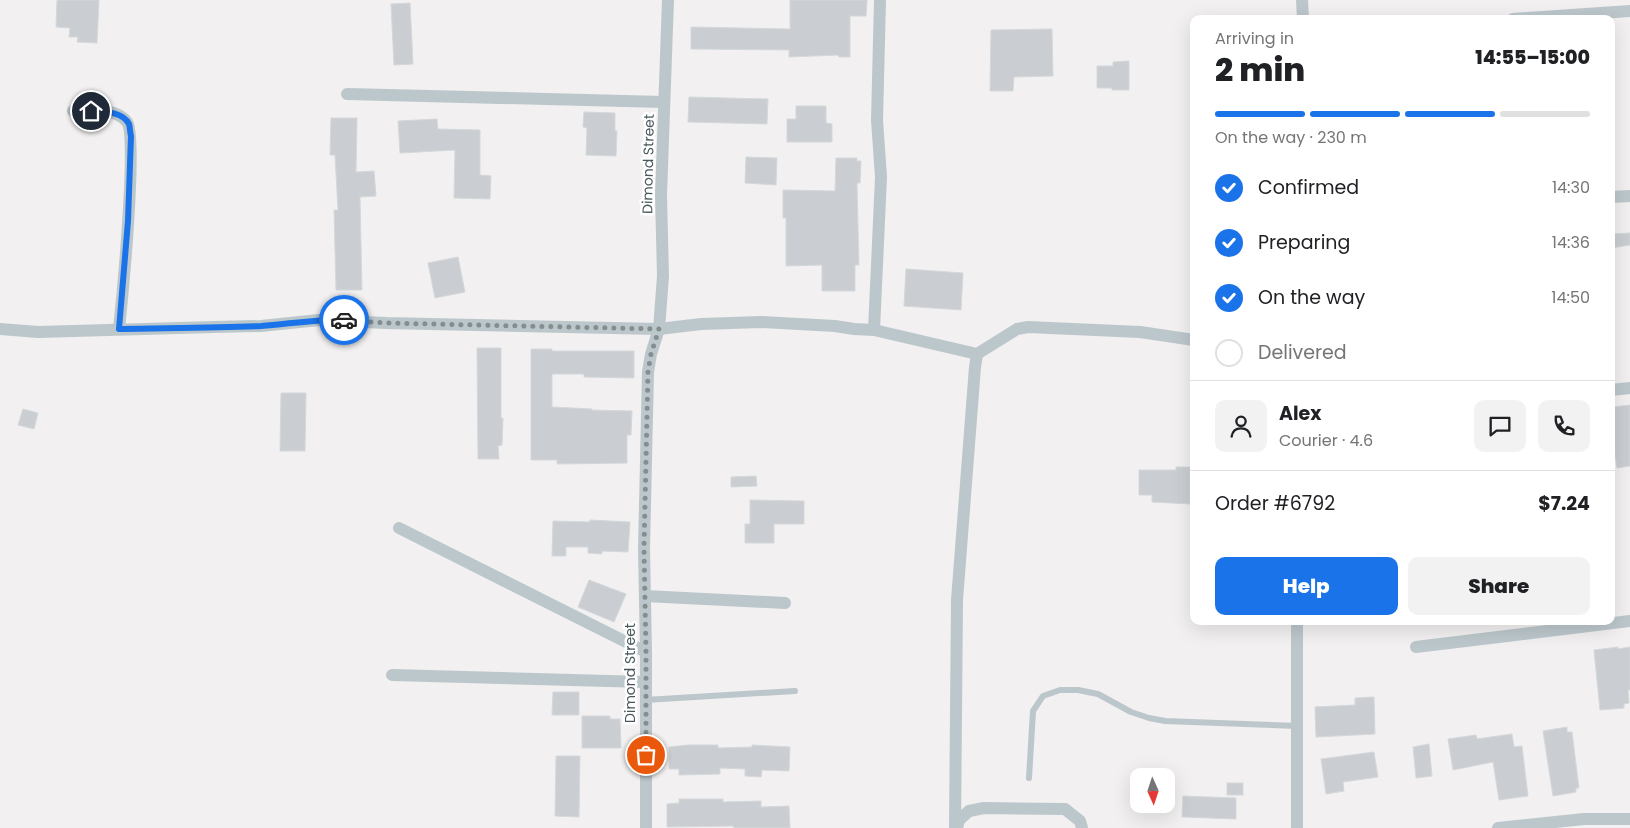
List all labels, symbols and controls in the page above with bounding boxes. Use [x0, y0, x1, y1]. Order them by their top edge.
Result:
text: Arriving in [1215, 27, 1294, 50]
text: 14:55–15:00 [1475, 44, 1590, 71]
text: 2 min [1215, 47, 1305, 92]
pin [70, 90, 112, 132]
icon: home [77, 97, 105, 125]
street label: Dimond Street [637, 114, 659, 214]
text: On the way · 230 m [1215, 126, 1367, 149]
icon: check [1215, 174, 1243, 202]
text: Confirmed [1258, 174, 1359, 201]
text: 14:30 [1552, 176, 1590, 199]
icon: check [1215, 229, 1243, 257]
text: Preparing [1258, 229, 1350, 256]
text: 14:36 [1552, 231, 1590, 254]
icon: check [1215, 284, 1243, 312]
text: On the way [1258, 284, 1365, 311]
text: 14:50 [1551, 286, 1590, 309]
courier [319, 295, 369, 345]
icon: car [330, 306, 358, 334]
text: Delivered [1258, 339, 1347, 366]
button: person [1215, 400, 1267, 452]
text: Alex [1279, 400, 1321, 427]
button: chat [1474, 400, 1526, 452]
button: phone [1538, 400, 1590, 452]
text: Courier · 4.6 [1279, 429, 1373, 452]
text: Order #6792 [1215, 490, 1335, 517]
text: $7.24 [1538, 490, 1590, 517]
button: Help [1215, 557, 1398, 615]
button: Share [1408, 557, 1590, 615]
street label: Dimond Street [620, 623, 640, 723]
pin [625, 734, 667, 776]
icon: bag [632, 741, 660, 769]
north arrow [1130, 768, 1175, 812]
map controls [1130, 768, 1175, 813]

